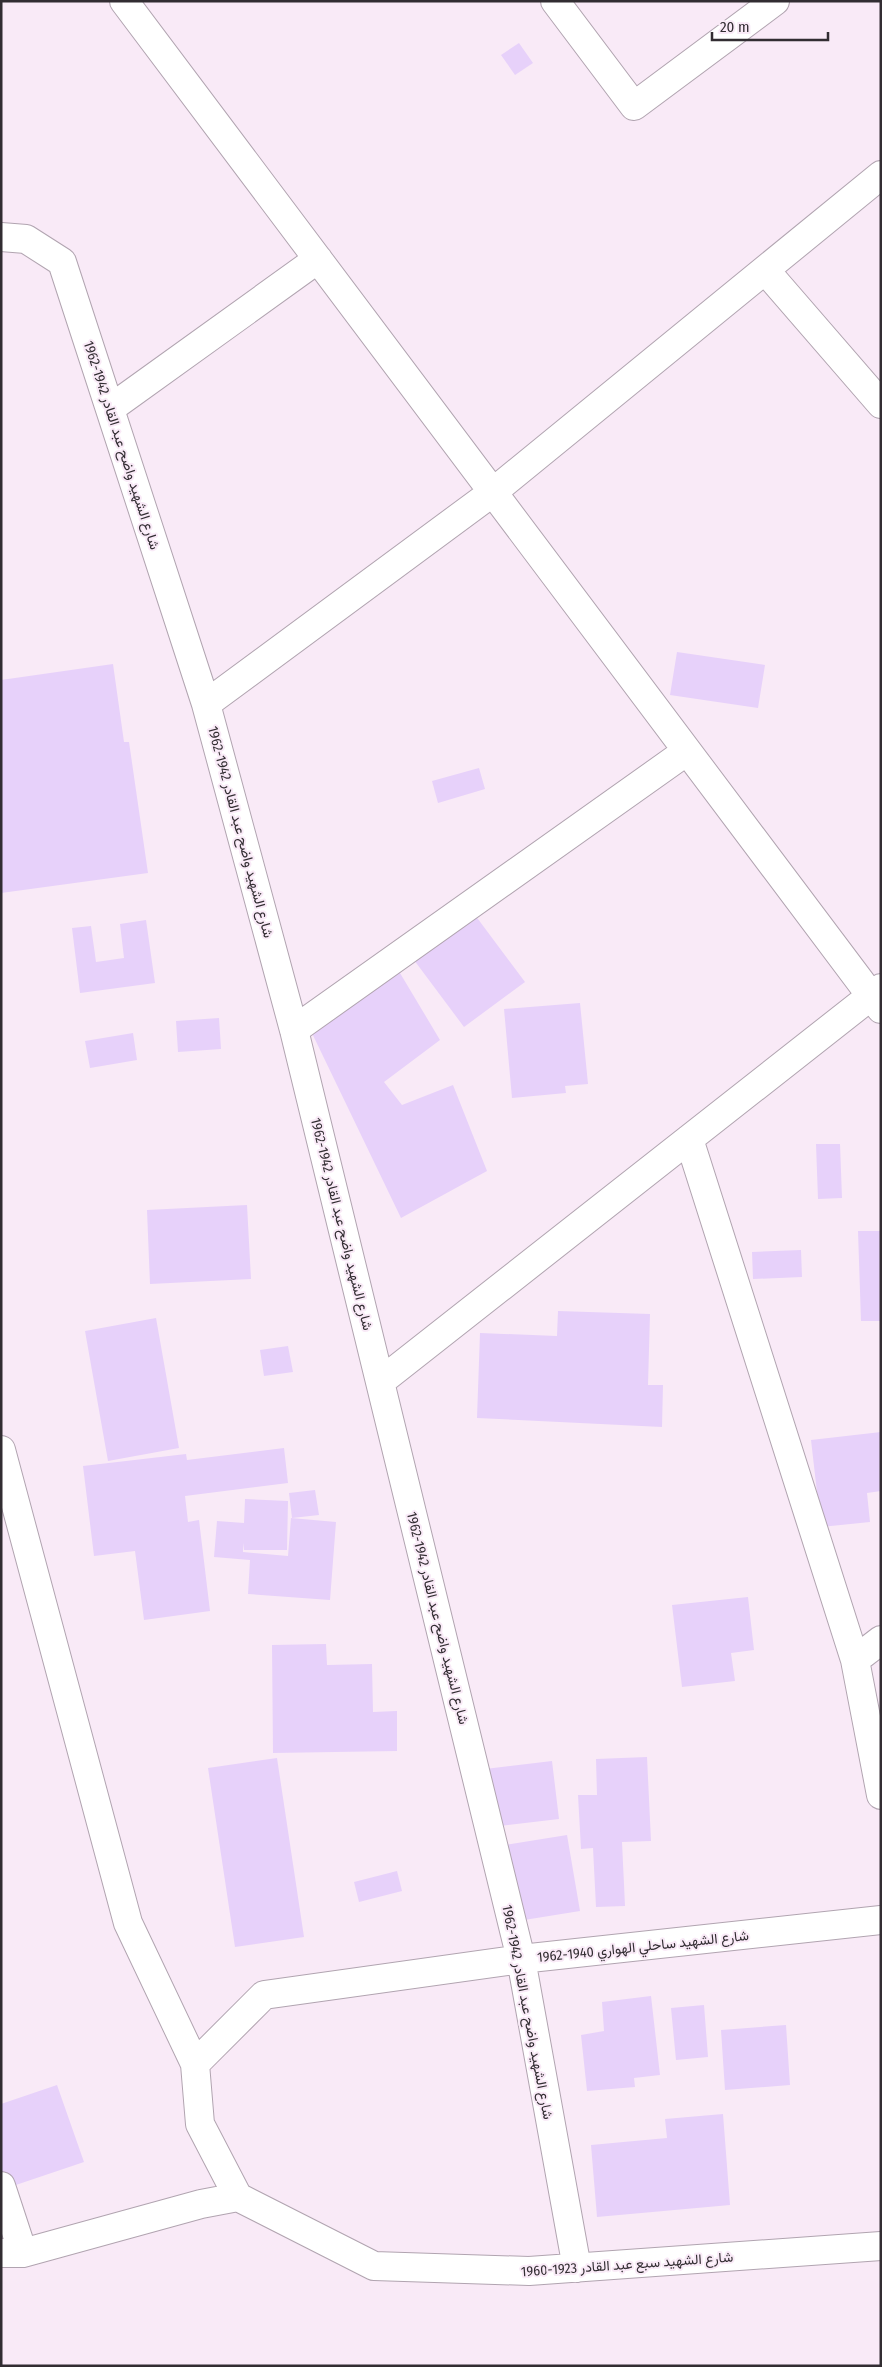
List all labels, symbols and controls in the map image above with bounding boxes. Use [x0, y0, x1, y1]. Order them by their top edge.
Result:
scale bar [712, 10, 828, 42]
text: 20 m [720, 18, 750, 36]
street label: شارع الشهيد واضح عبد القادر 1942-1962 [78, 339, 163, 552]
street label: شارع الشهيد واضح عبد القادر 1942-1962 [202, 724, 277, 940]
street label: شارع الشهيد واضح عبد القادر 1942-1962 [305, 1116, 376, 1333]
street label: شارع الشهيد واضح عبد القادر 1942-1962 [401, 1510, 472, 1727]
street label: شارع الشهيد واضح عبد القادر 1942-1962 [496, 1903, 557, 2121]
street label: شارع الشهيد ساحلي الهواري 1940-1962 [536, 1927, 750, 1969]
street label: شارع الشهيد سبع عبد القادر 1923-1960 [520, 2249, 734, 2282]

